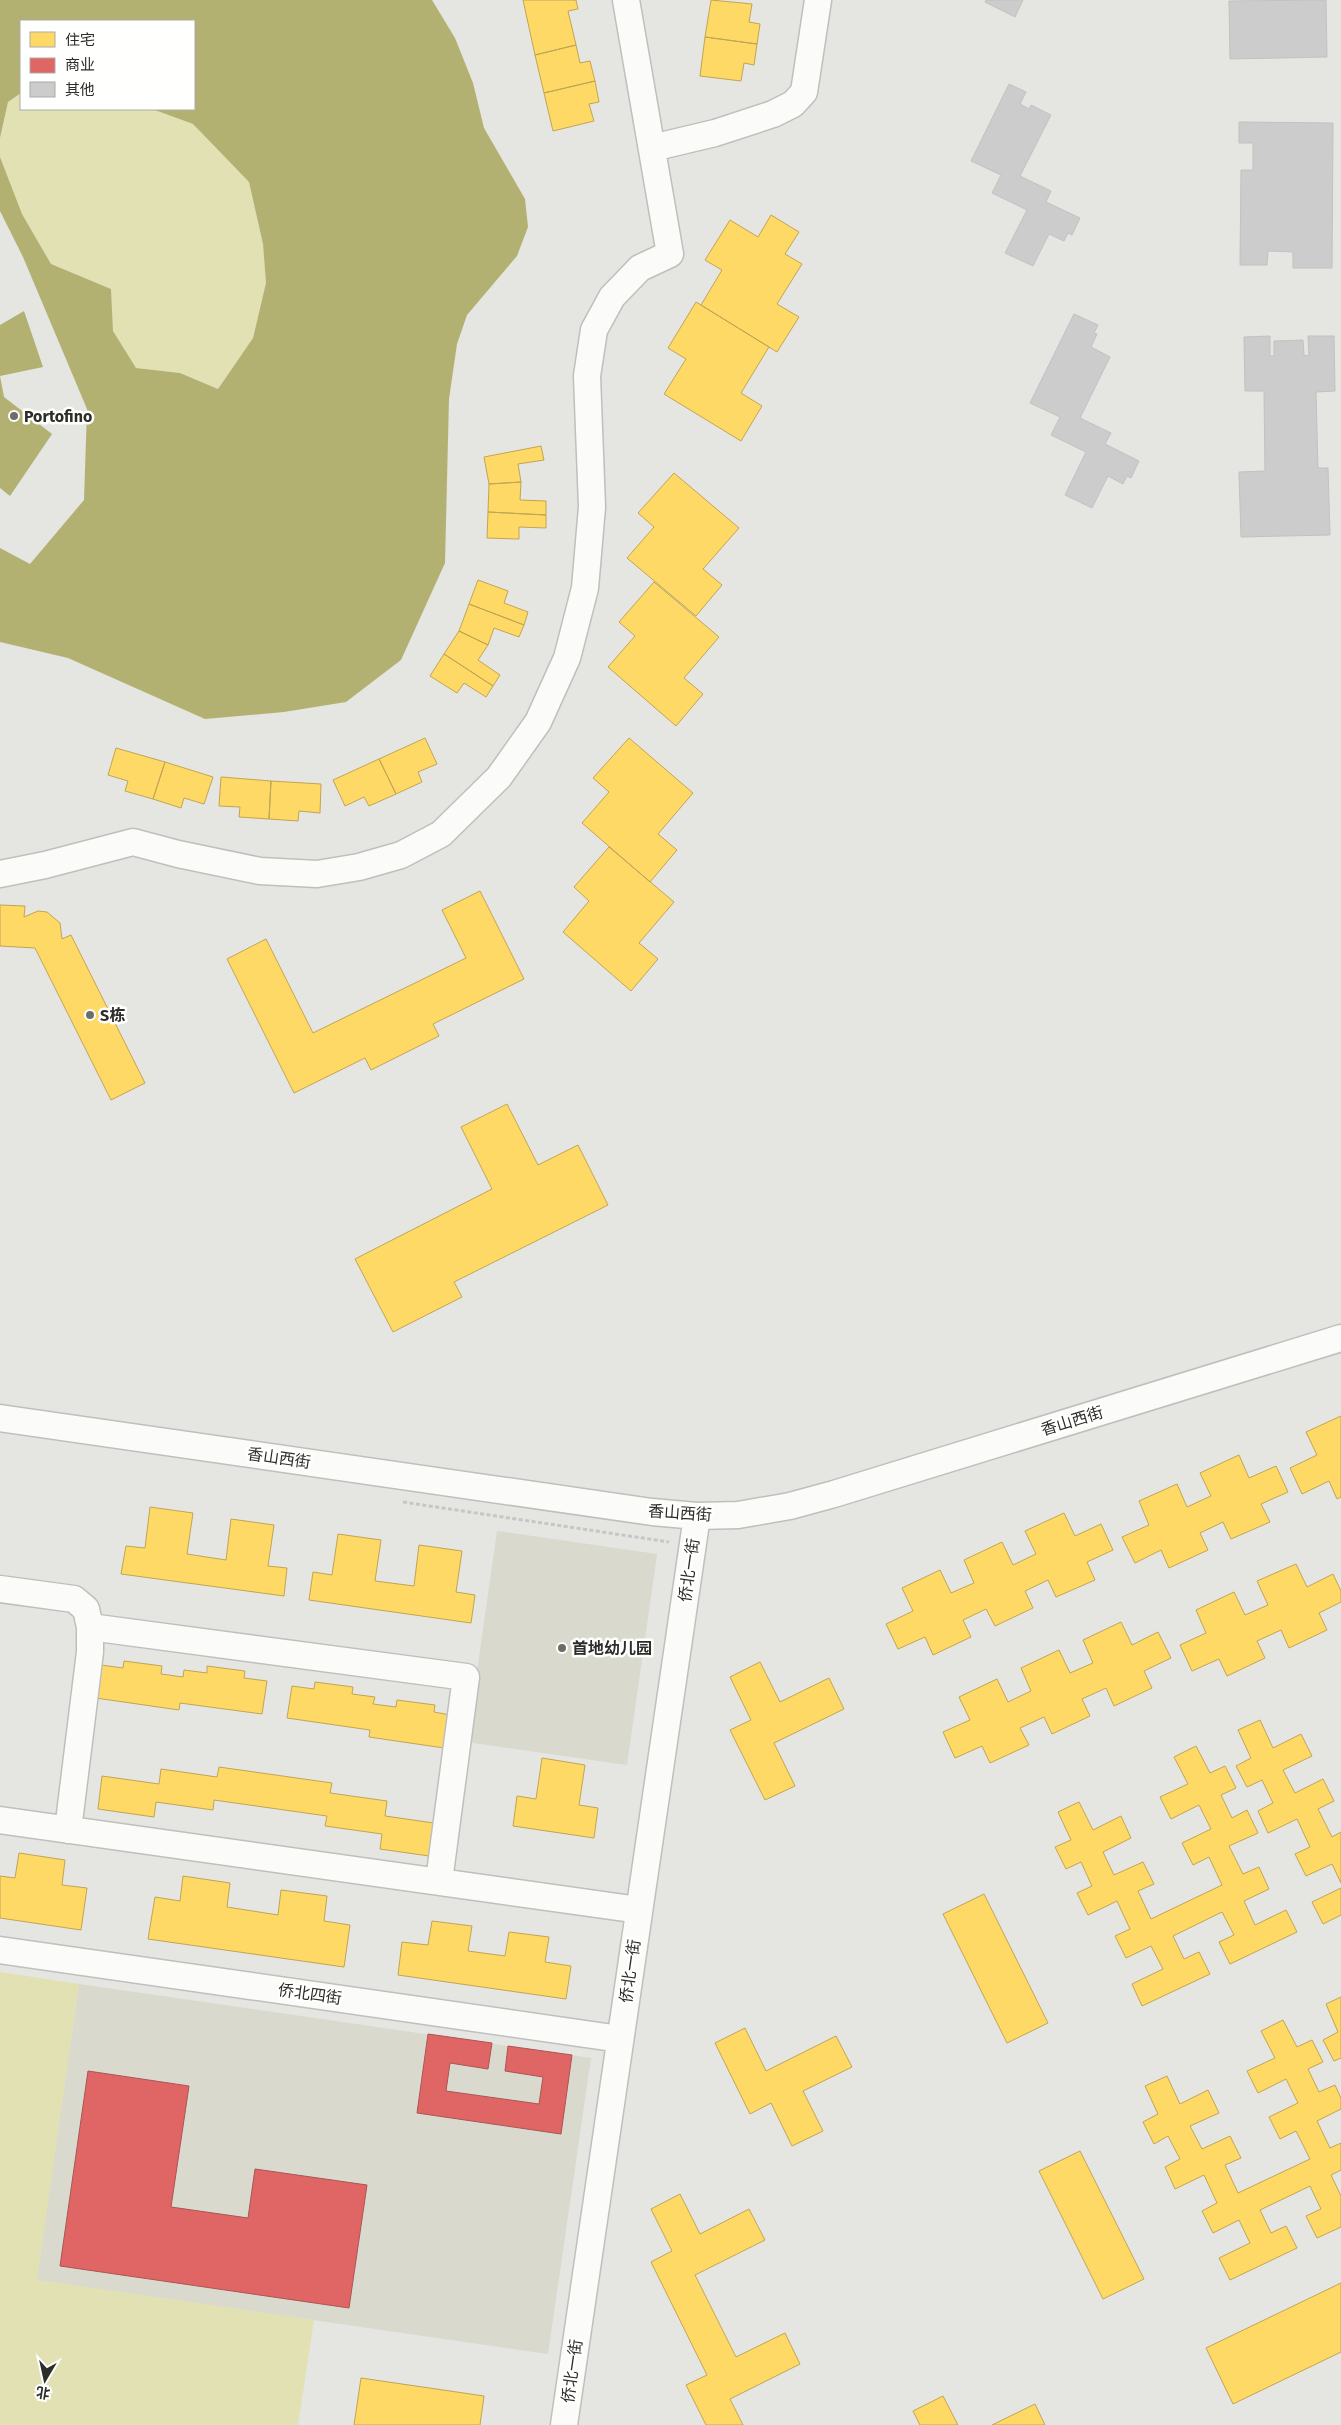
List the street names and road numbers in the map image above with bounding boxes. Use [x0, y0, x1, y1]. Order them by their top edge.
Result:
street label: 香山西街 [1039, 1403, 1105, 1439]
street label: 香山西街 [246, 1444, 312, 1472]
street label: 香山西街 [647, 1501, 713, 1525]
street label: 侨北一街 [675, 1537, 703, 1603]
street label: 侨北一街 [616, 1938, 644, 2004]
street label: 侨北四街 [277, 1980, 343, 2008]
street label: 侨北一街 [558, 2338, 586, 2404]

